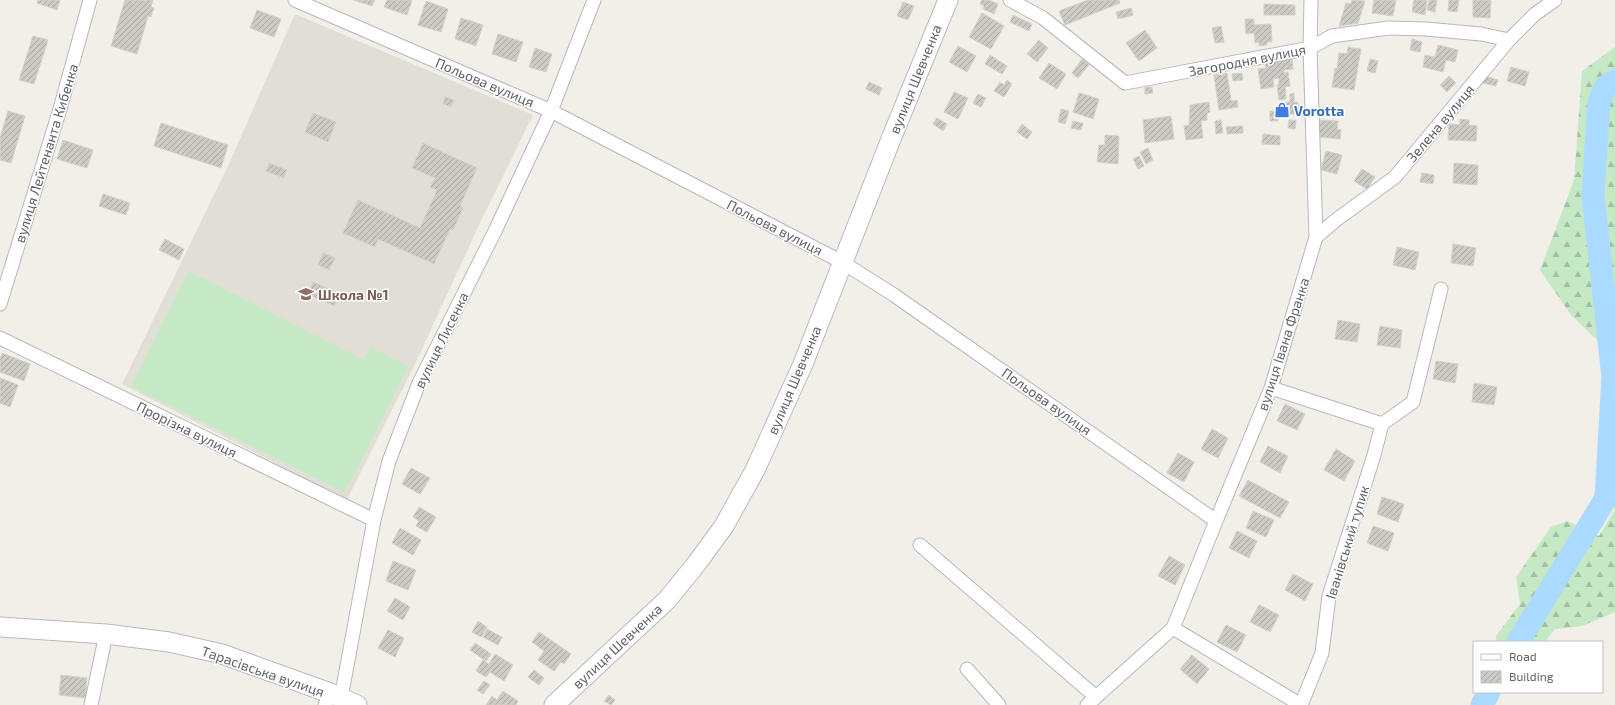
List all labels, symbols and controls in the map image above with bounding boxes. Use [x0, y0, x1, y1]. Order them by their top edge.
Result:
street label: вулиця Шевченка [885, 22, 945, 136]
street label: Загородня вулиця [1187, 40, 1307, 80]
street label: Польова вулиця [433, 54, 537, 110]
street label: вулиця Лейтенанта Кибенка [11, 61, 81, 245]
street label: Зелена вулиця [1403, 81, 1477, 165]
shop icon: Vorotta [1273, 101, 1291, 119]
place label: Vorotta [1294, 102, 1344, 119]
street label: Польова вулиця [724, 195, 826, 259]
street label: вулиця Івана Франка [1253, 275, 1313, 413]
school or university icon: Школа №1 [297, 285, 315, 303]
place label: Школа №1 [318, 286, 389, 303]
street label: вулиця Лисенка [410, 289, 472, 391]
street label: вулиця Шевченка [763, 323, 825, 437]
street label: Польова вулиця [999, 364, 1095, 438]
street label: Прорізна вулиця [134, 397, 240, 461]
street label: Іванівський тупик [1322, 483, 1372, 601]
street label: вулиця Шевченка [569, 600, 665, 692]
legend [1473, 641, 1603, 693]
street label: Тарасівська вулиця [199, 642, 327, 700]
text: Road [1509, 649, 1537, 663]
text: Building [1509, 669, 1554, 683]

